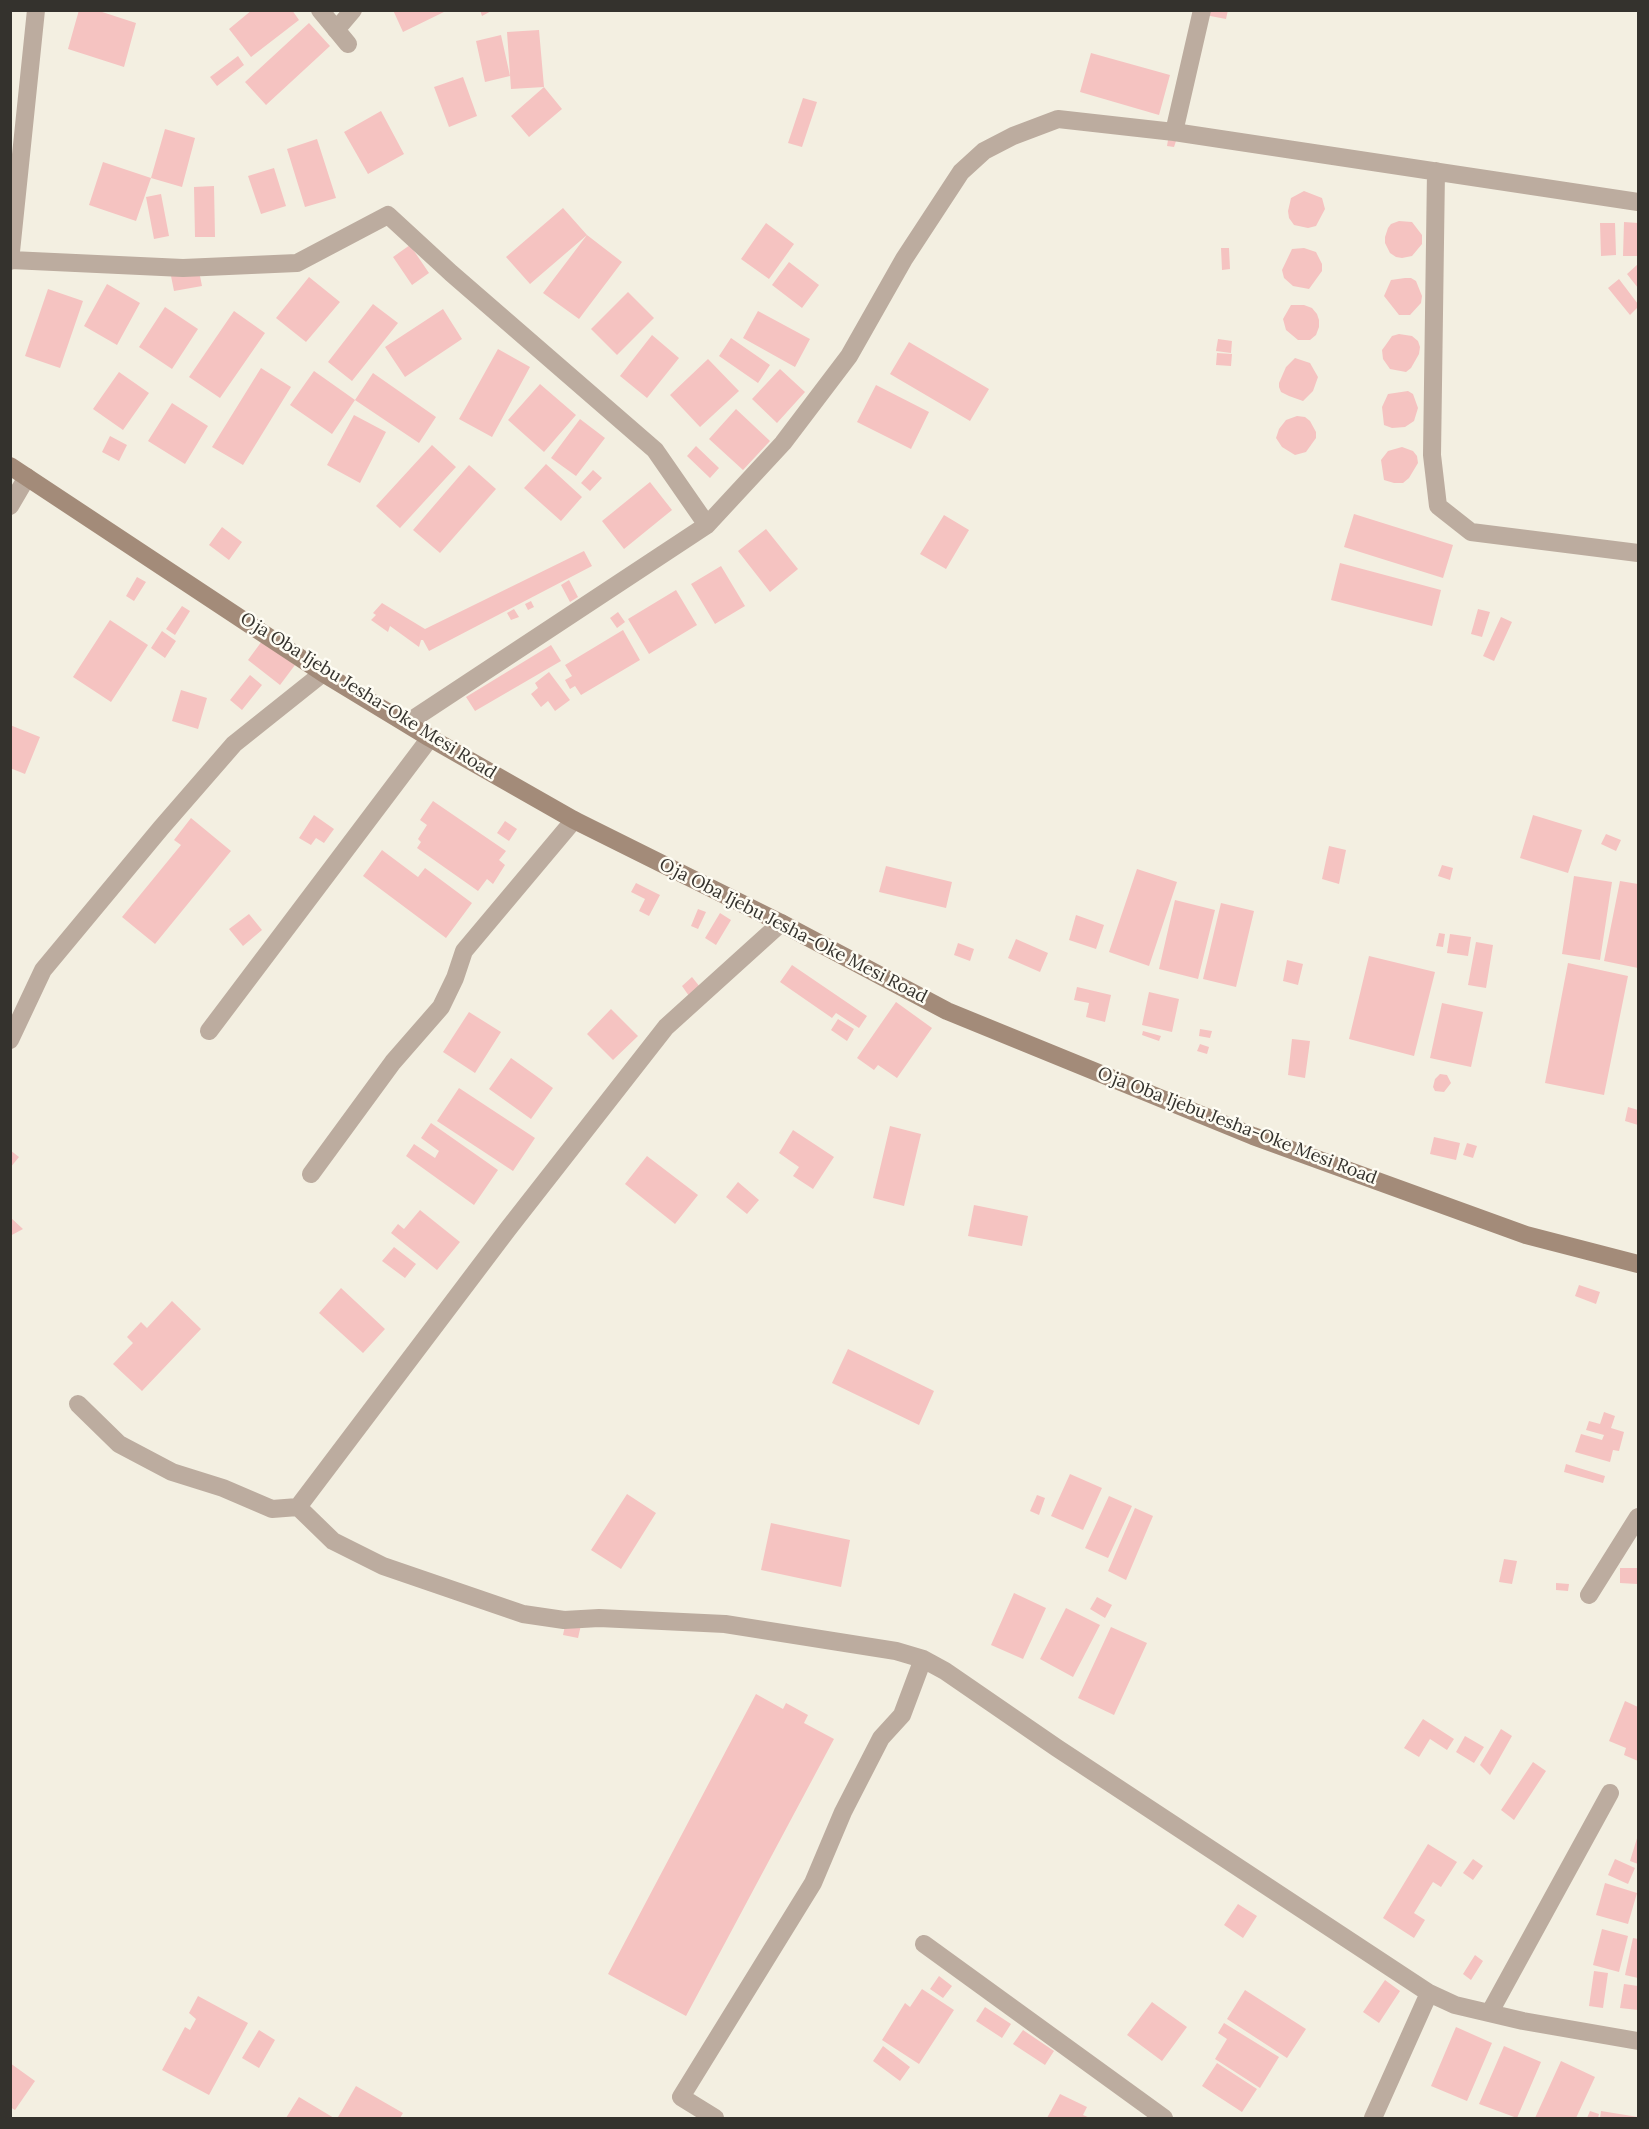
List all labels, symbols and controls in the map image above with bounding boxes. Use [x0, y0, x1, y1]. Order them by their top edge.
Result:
street label: Oja Oba Ijebu Jesha-Oke Mesi Road [236, 608, 500, 784]
street label: Oja Oba Ijebu Jesha-Oke Mesi Road [655, 854, 931, 1008]
street label: Oja Oba Ijebu Jesha-Oke Mesi Road [1094, 1063, 1380, 1189]

